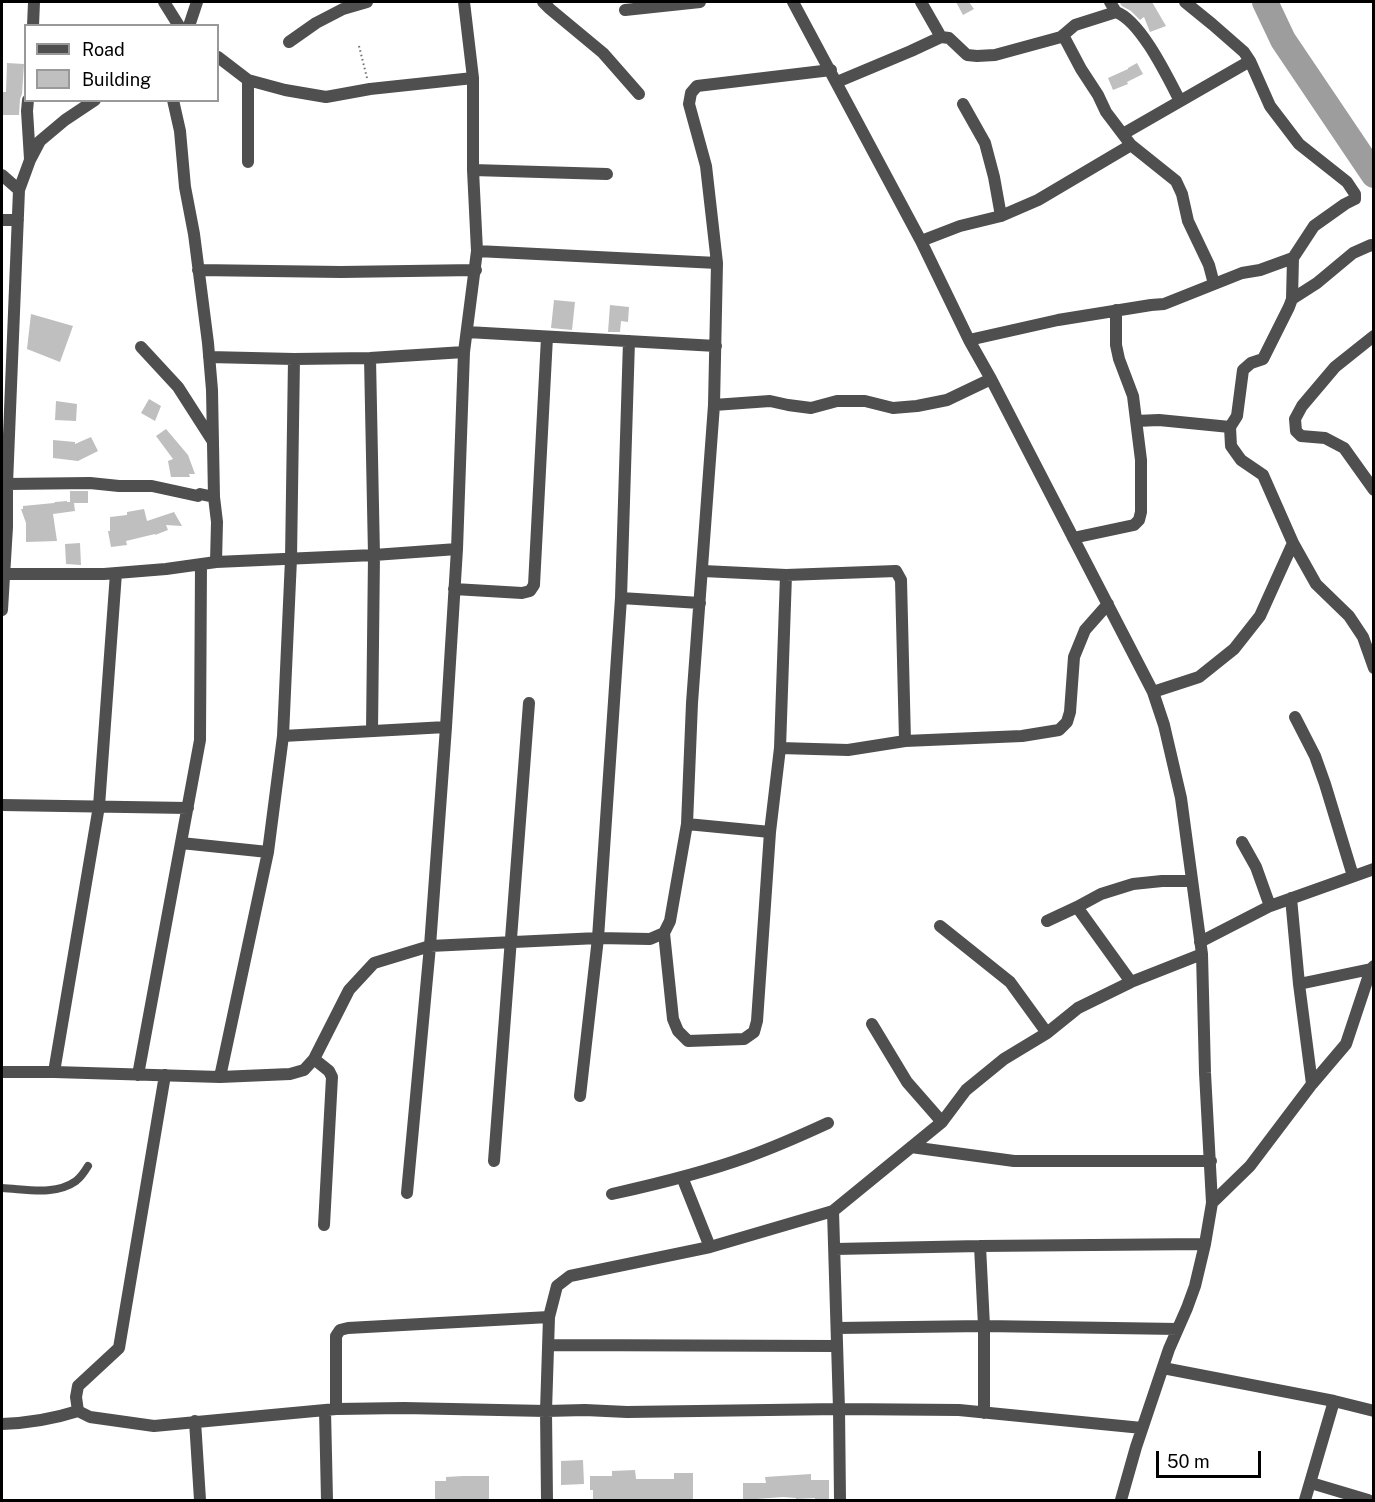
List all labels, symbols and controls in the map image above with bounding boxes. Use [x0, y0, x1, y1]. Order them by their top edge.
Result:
legend [24, 24, 219, 102]
text: Road [82, 39, 125, 60]
text: Building [82, 69, 151, 90]
scale bar [1159, 1439, 1264, 1477]
text: 50 m [1167, 1451, 1210, 1472]

